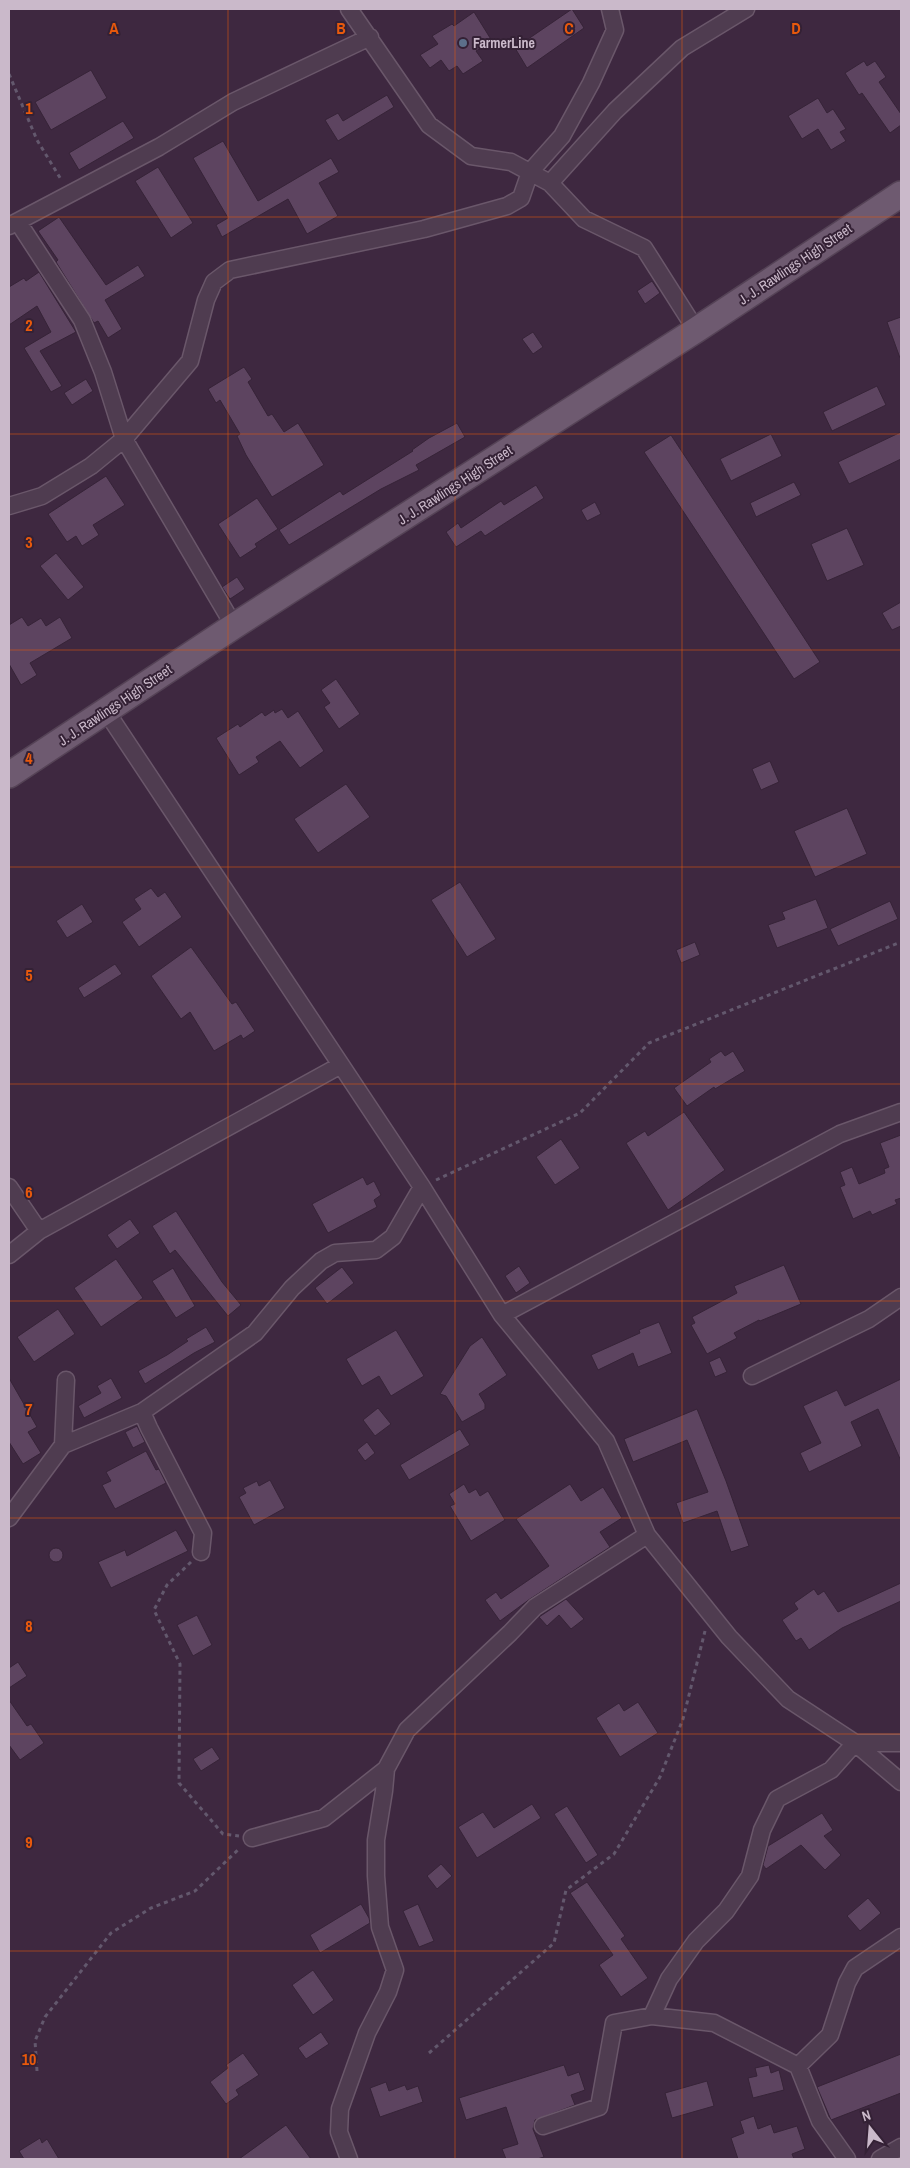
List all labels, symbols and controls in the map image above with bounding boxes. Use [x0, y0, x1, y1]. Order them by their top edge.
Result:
text: A [109, 17, 119, 39]
text: B [336, 17, 346, 39]
text: C [564, 17, 574, 39]
text: D [791, 17, 801, 39]
place label: FarmerLine [473, 34, 535, 52]
marker: FarmerLine [457, 37, 469, 49]
text: 1 [25, 97, 33, 119]
street label: J. J. Rawlings High Street [735, 219, 855, 309]
text: 2 [25, 314, 33, 336]
street label: J. J. Rawlings High Street [394, 441, 516, 529]
text: 3 [25, 531, 33, 553]
street label: J. J. Rawlings High Street [55, 660, 175, 750]
text: 4 [25, 747, 33, 769]
text: 5 [25, 964, 33, 986]
text: 6 [25, 1181, 33, 1203]
text: 7 [25, 1398, 33, 1420]
text: 8 [25, 1615, 33, 1637]
text: 9 [25, 1831, 33, 1853]
text: 10 [22, 2048, 36, 2070]
north arrow [845, 2103, 895, 2153]
text: N [860, 2106, 873, 2125]

